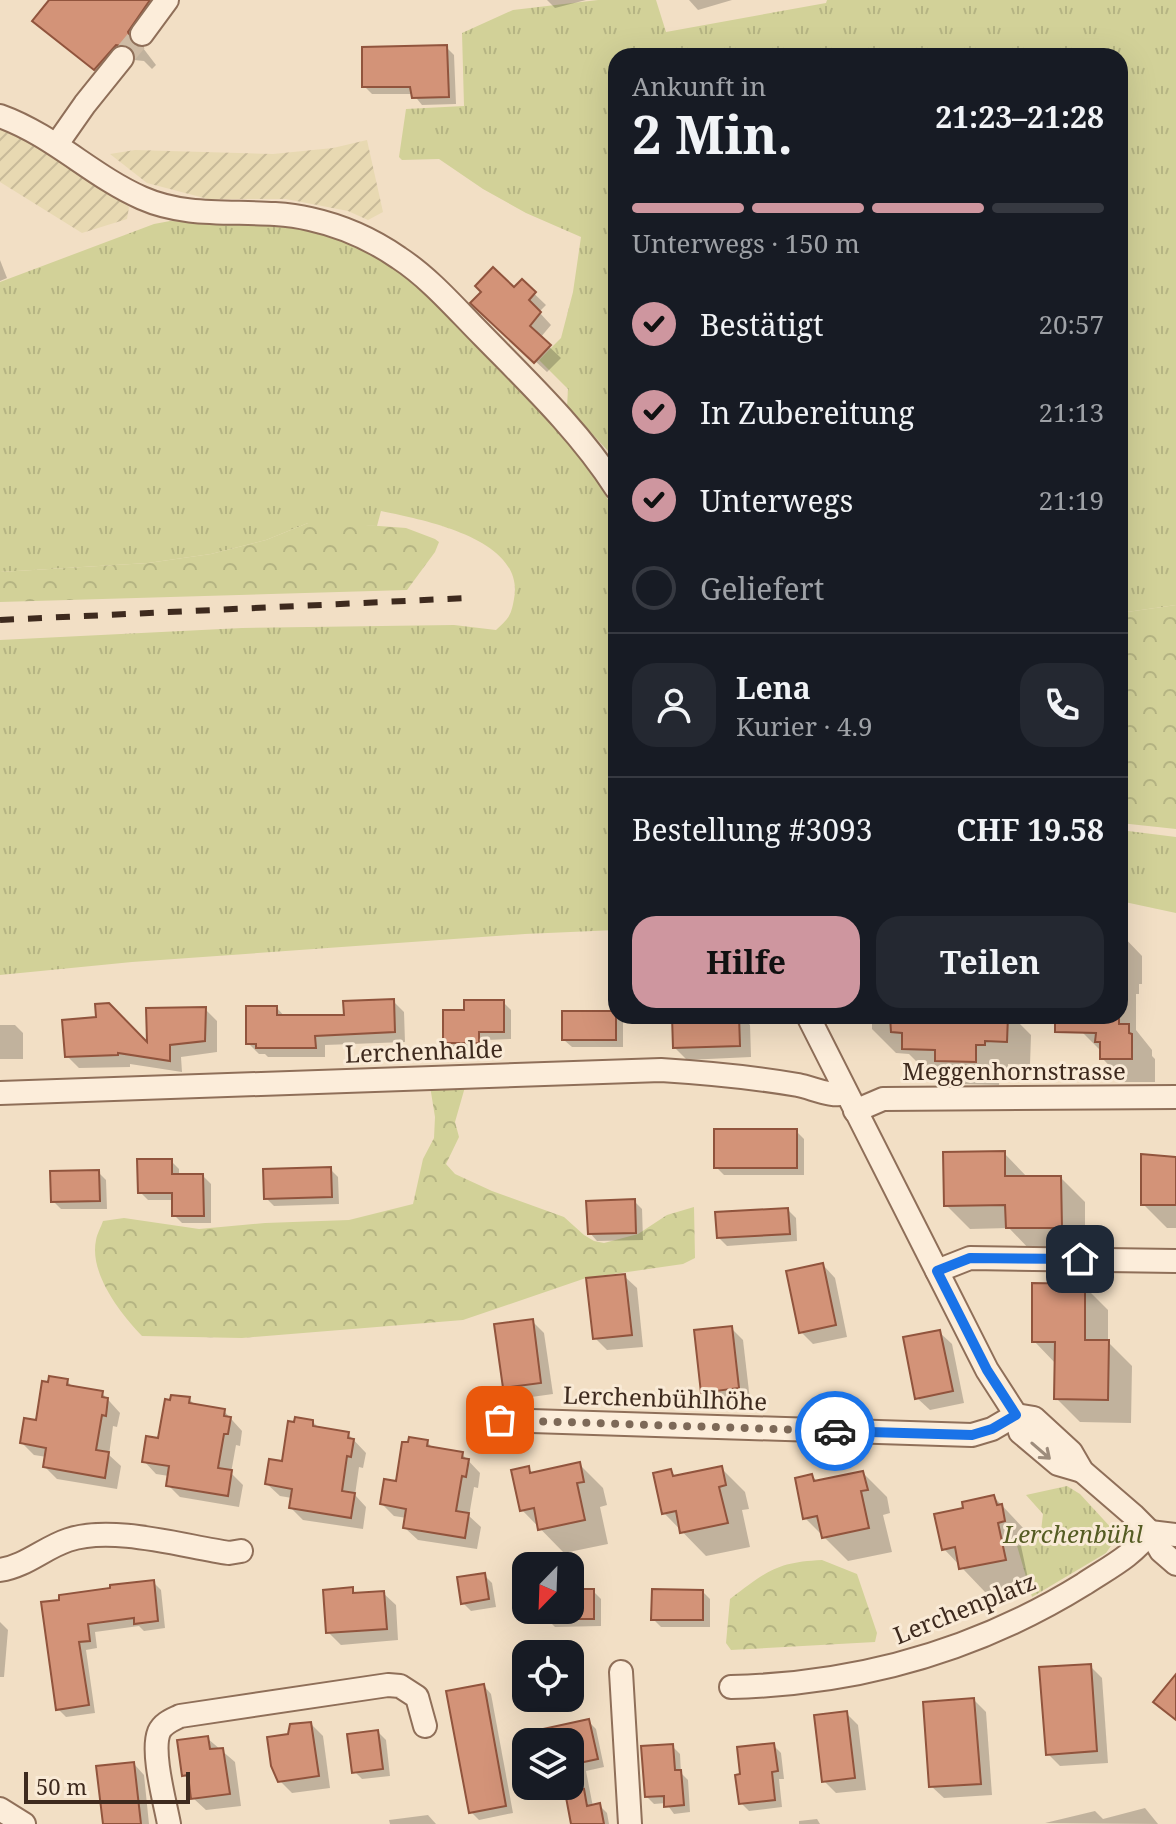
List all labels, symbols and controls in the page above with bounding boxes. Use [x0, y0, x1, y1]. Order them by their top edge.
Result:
text: Ankunft in [632, 68, 766, 104]
text: 21:23–21:28 [935, 96, 1104, 137]
text: 2 Min. [632, 98, 793, 169]
text: Unterwegs · 150 m [632, 225, 860, 261]
icon: check [632, 302, 676, 346]
text: Bestätigt [700, 304, 824, 345]
text: 20:57 [1038, 306, 1104, 342]
icon: check [632, 390, 676, 434]
text: In Zubereitung [700, 392, 914, 433]
text: 21:13 [1038, 394, 1104, 430]
icon: check [632, 478, 676, 522]
text: Unterwegs [700, 480, 853, 521]
text: 21:19 [1038, 482, 1104, 518]
text: Geliefert [700, 568, 824, 609]
button: person [632, 663, 716, 747]
button: phone [1020, 663, 1104, 747]
text: Lena [736, 667, 811, 708]
text: Kurier · 4.9 [736, 708, 873, 744]
text: Bestellung #3093 [632, 809, 873, 850]
text: CHF 19.58 [956, 809, 1104, 850]
button: Hilfe [632, 916, 860, 1008]
button: Teilen [876, 916, 1104, 1008]
street label: Lerchenhalde [344, 1031, 504, 1070]
street label: Meggenhornstrasse [902, 1054, 1126, 1087]
pin [1046, 1225, 1114, 1293]
icon: home [1058, 1237, 1102, 1281]
street label: Lerchenbühlhöhe [562, 1377, 768, 1418]
pin [466, 1386, 534, 1454]
courier [795, 1391, 875, 1471]
icon: bag [478, 1398, 522, 1442]
icon: car [813, 1409, 857, 1453]
one-way arrow [1031, 1442, 1051, 1460]
park label: Lerchenbühl [1002, 1517, 1143, 1550]
north arrow [512, 1552, 584, 1624]
map controls [512, 1552, 584, 1800]
street label: Lerchenplatz [888, 1564, 1041, 1651]
button: locate [512, 1640, 584, 1712]
button: layers [512, 1728, 584, 1800]
scale bar [24, 1768, 190, 1804]
text: 50 m [36, 1771, 87, 1801]

